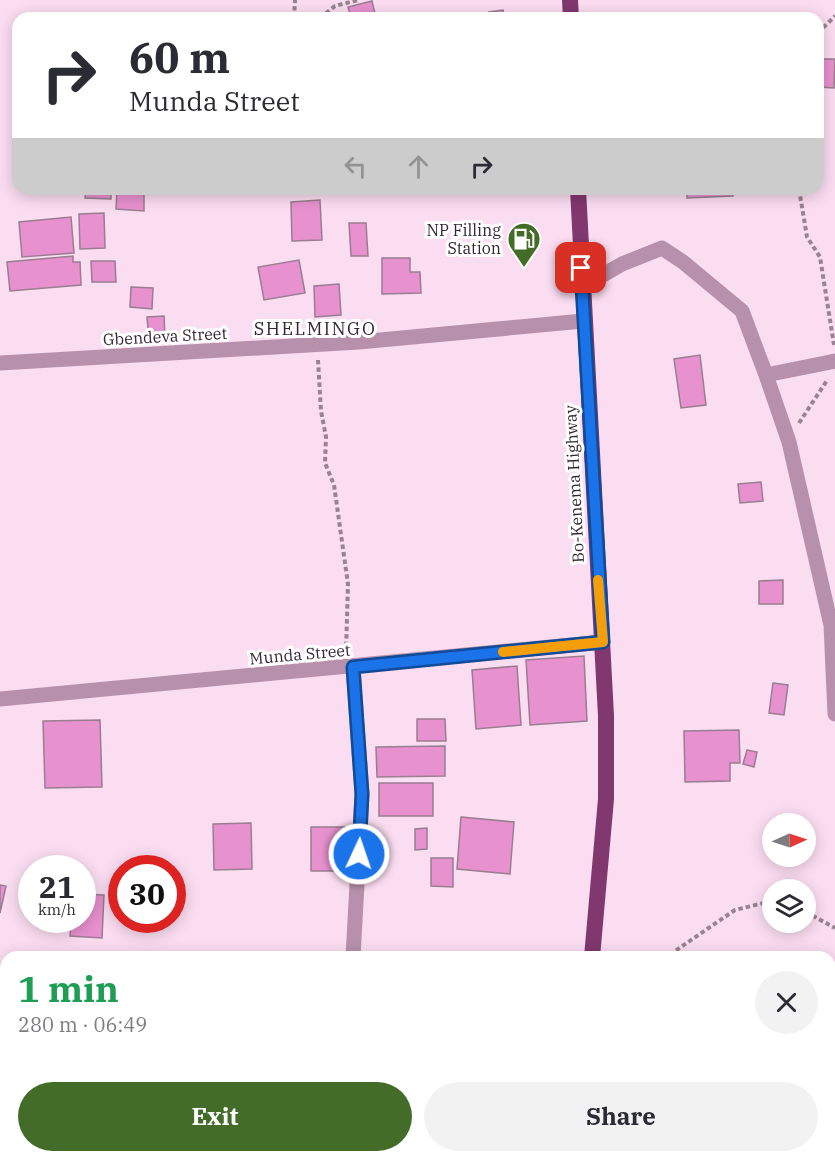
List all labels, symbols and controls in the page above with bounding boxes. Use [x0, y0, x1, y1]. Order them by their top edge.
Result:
text: 60 m [129, 30, 230, 85]
icon: right [30, 36, 108, 114]
text: Munda Street [129, 83, 300, 118]
icon: left [339, 150, 372, 183]
icon: ahead [402, 150, 435, 183]
icon: right [465, 150, 498, 183]
place label: NP Filling Station [427, 220, 501, 258]
fuel station icon: NP Filling Station [506, 221, 542, 268]
pin [555, 242, 606, 293]
icon: arrive [564, 251, 597, 284]
district label: SHELMINGO [254, 317, 376, 340]
street label: Gbendeva Street [103, 323, 228, 349]
street label: Bo-Kenema Highway [560, 404, 588, 563]
street label: Munda Street [249, 640, 352, 668]
north arrow [762, 813, 816, 867]
map controls [762, 813, 816, 933]
position arrow [327, 822, 391, 886]
speed limit sign: 30 [108, 855, 186, 933]
text: 21 [39, 867, 75, 906]
button: layers [762, 879, 816, 933]
text: km/h [38, 900, 76, 919]
text: 1 min [18, 965, 119, 1012]
button: close [755, 971, 818, 1034]
text: 280 m · 06:49 [18, 1011, 147, 1038]
button: Exit [18, 1082, 412, 1151]
button: Share [424, 1082, 818, 1151]

